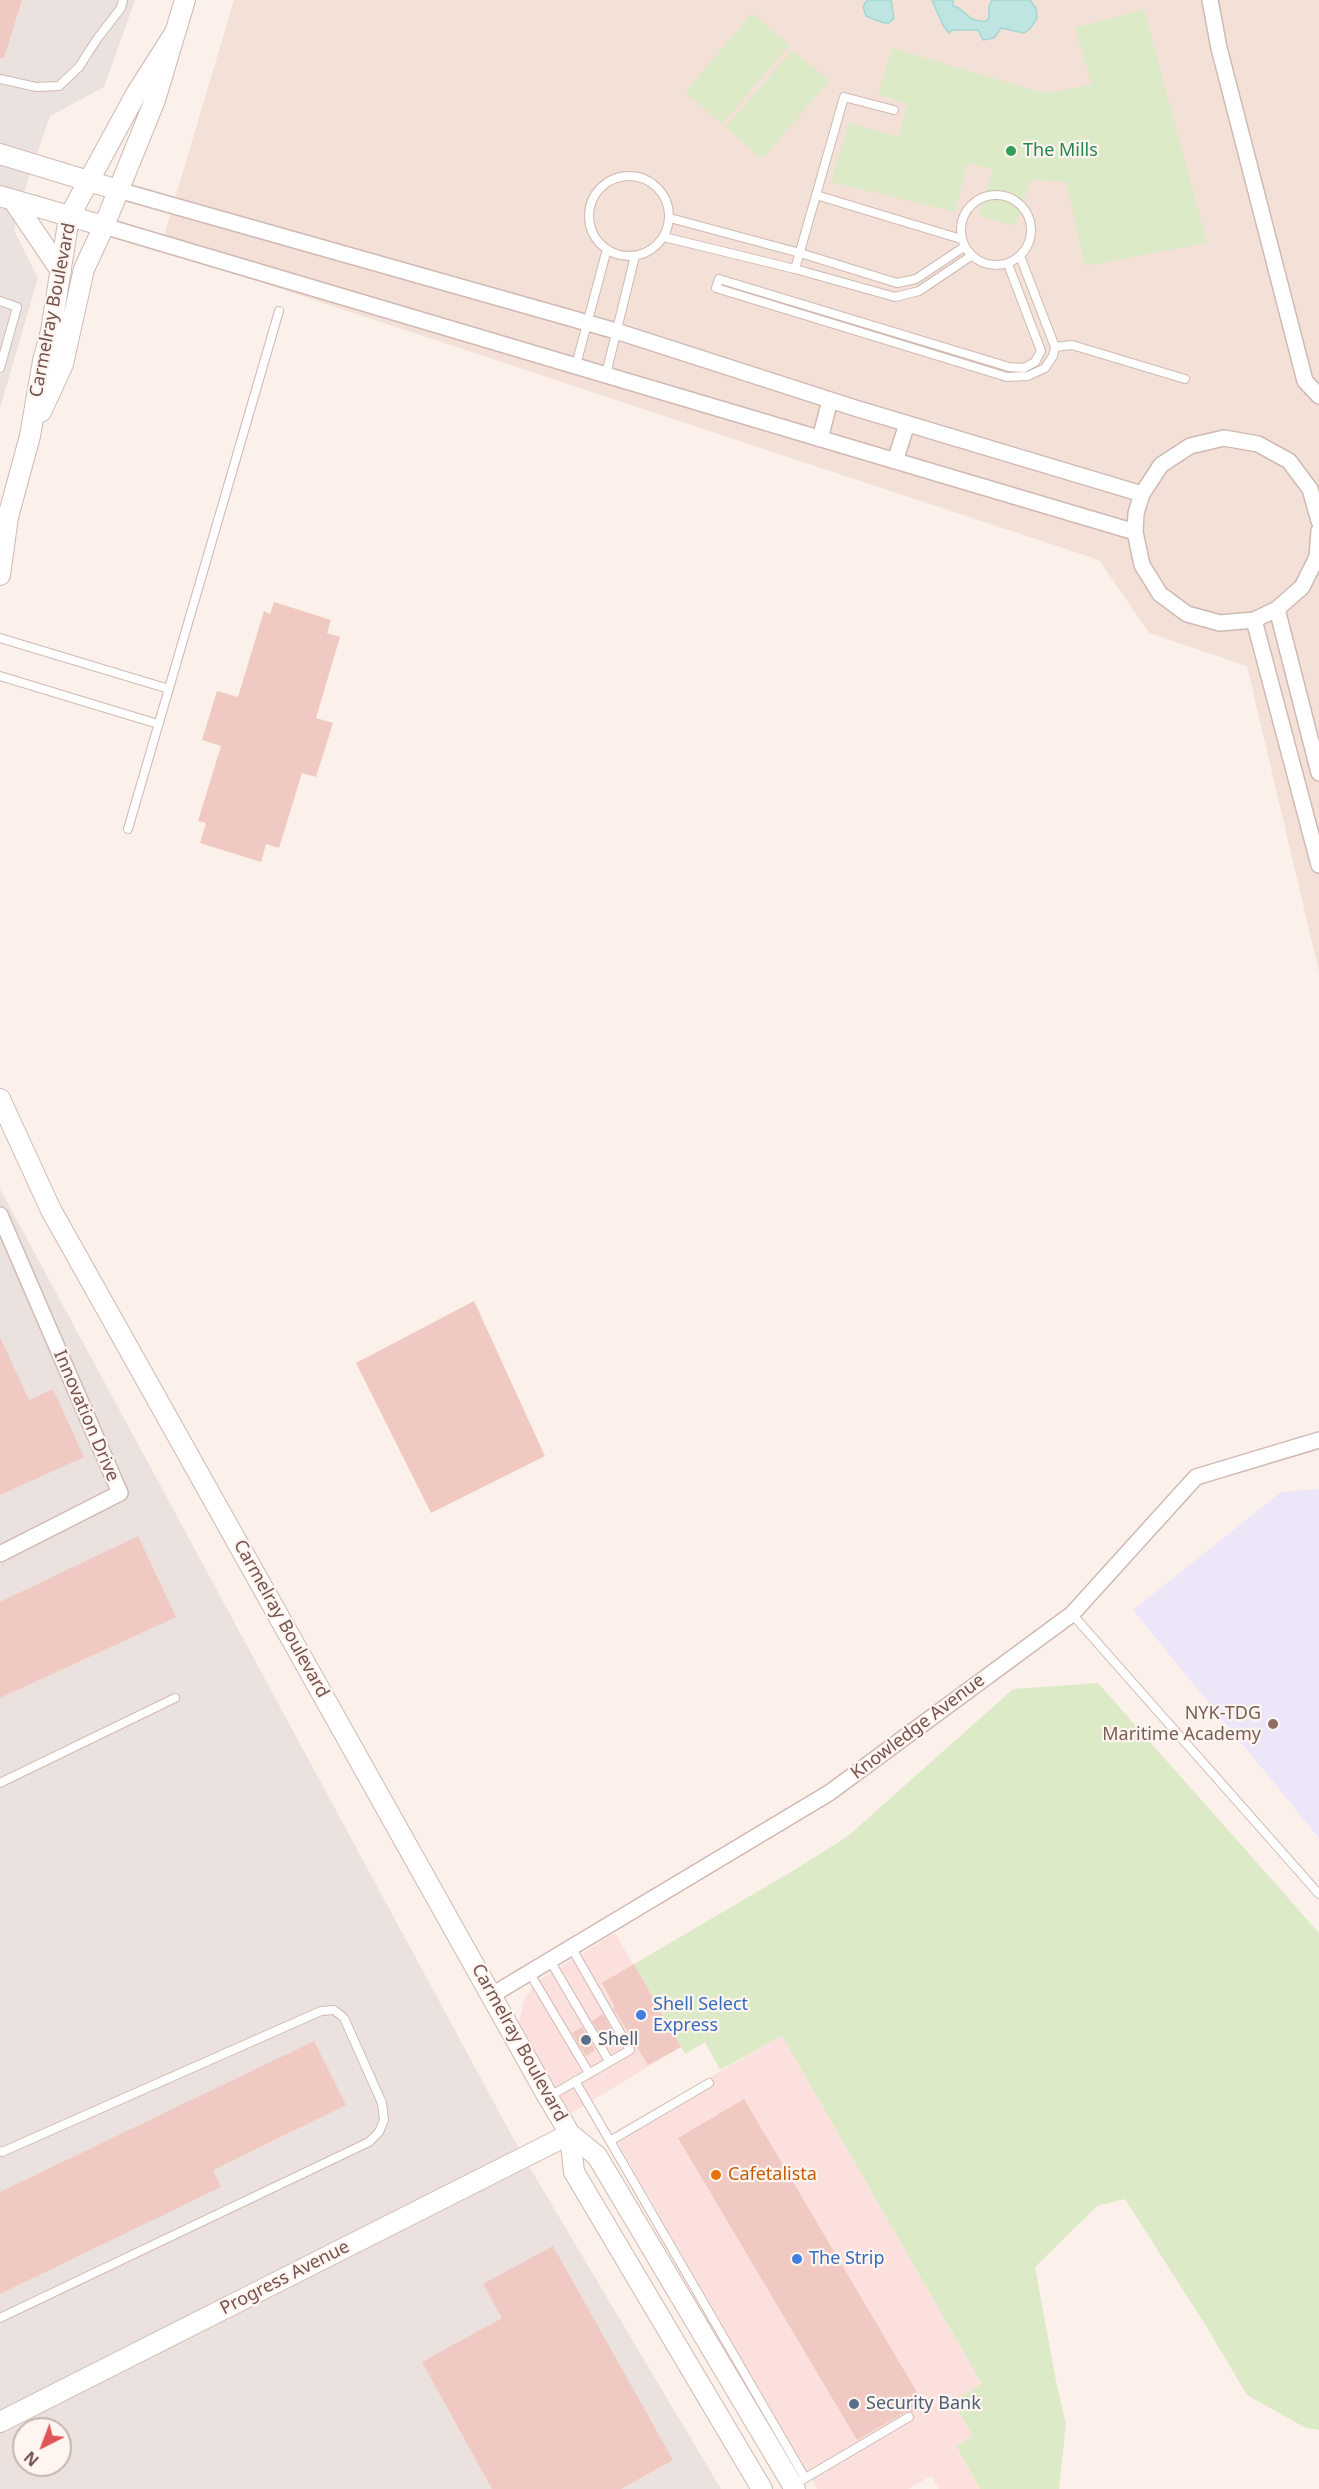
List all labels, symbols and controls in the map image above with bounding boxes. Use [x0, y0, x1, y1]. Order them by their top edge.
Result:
place label: The Mills [1023, 140, 1098, 162]
marker: The Mills [1004, 144, 1018, 158]
street label: Carmelray Boulevard [26, 221, 80, 399]
street label: Innovation Drive [49, 1347, 123, 1485]
street label: Carmelray Boulevard [229, 1536, 333, 1702]
street label: Knowledge Avenue [847, 1670, 989, 1784]
place label: NYK-TDG Maritime Academy [1102, 1703, 1261, 1746]
marker: NYK-TDG Maritime Academy [1266, 1717, 1280, 1731]
street label: Carmelray Boulevard [467, 1960, 571, 2126]
place label: Shell Select Express [653, 1994, 748, 2036]
marker: Shell Select Express [634, 2008, 648, 2022]
place label: Shell [598, 2029, 638, 2051]
marker: Shell [579, 2033, 593, 2047]
place label: Cafetalista [728, 2164, 817, 2186]
marker: Cafetalista [709, 2168, 723, 2182]
street label: Progress Avenue [217, 2236, 353, 2320]
place label: The Strip [809, 2248, 884, 2270]
marker: The Strip [790, 2252, 804, 2266]
place label: Security Bank [866, 2393, 981, 2415]
marker: Security Bank [847, 2397, 861, 2411]
north arrow [12, 2417, 72, 2477]
text: N [19, 2446, 43, 2471]

